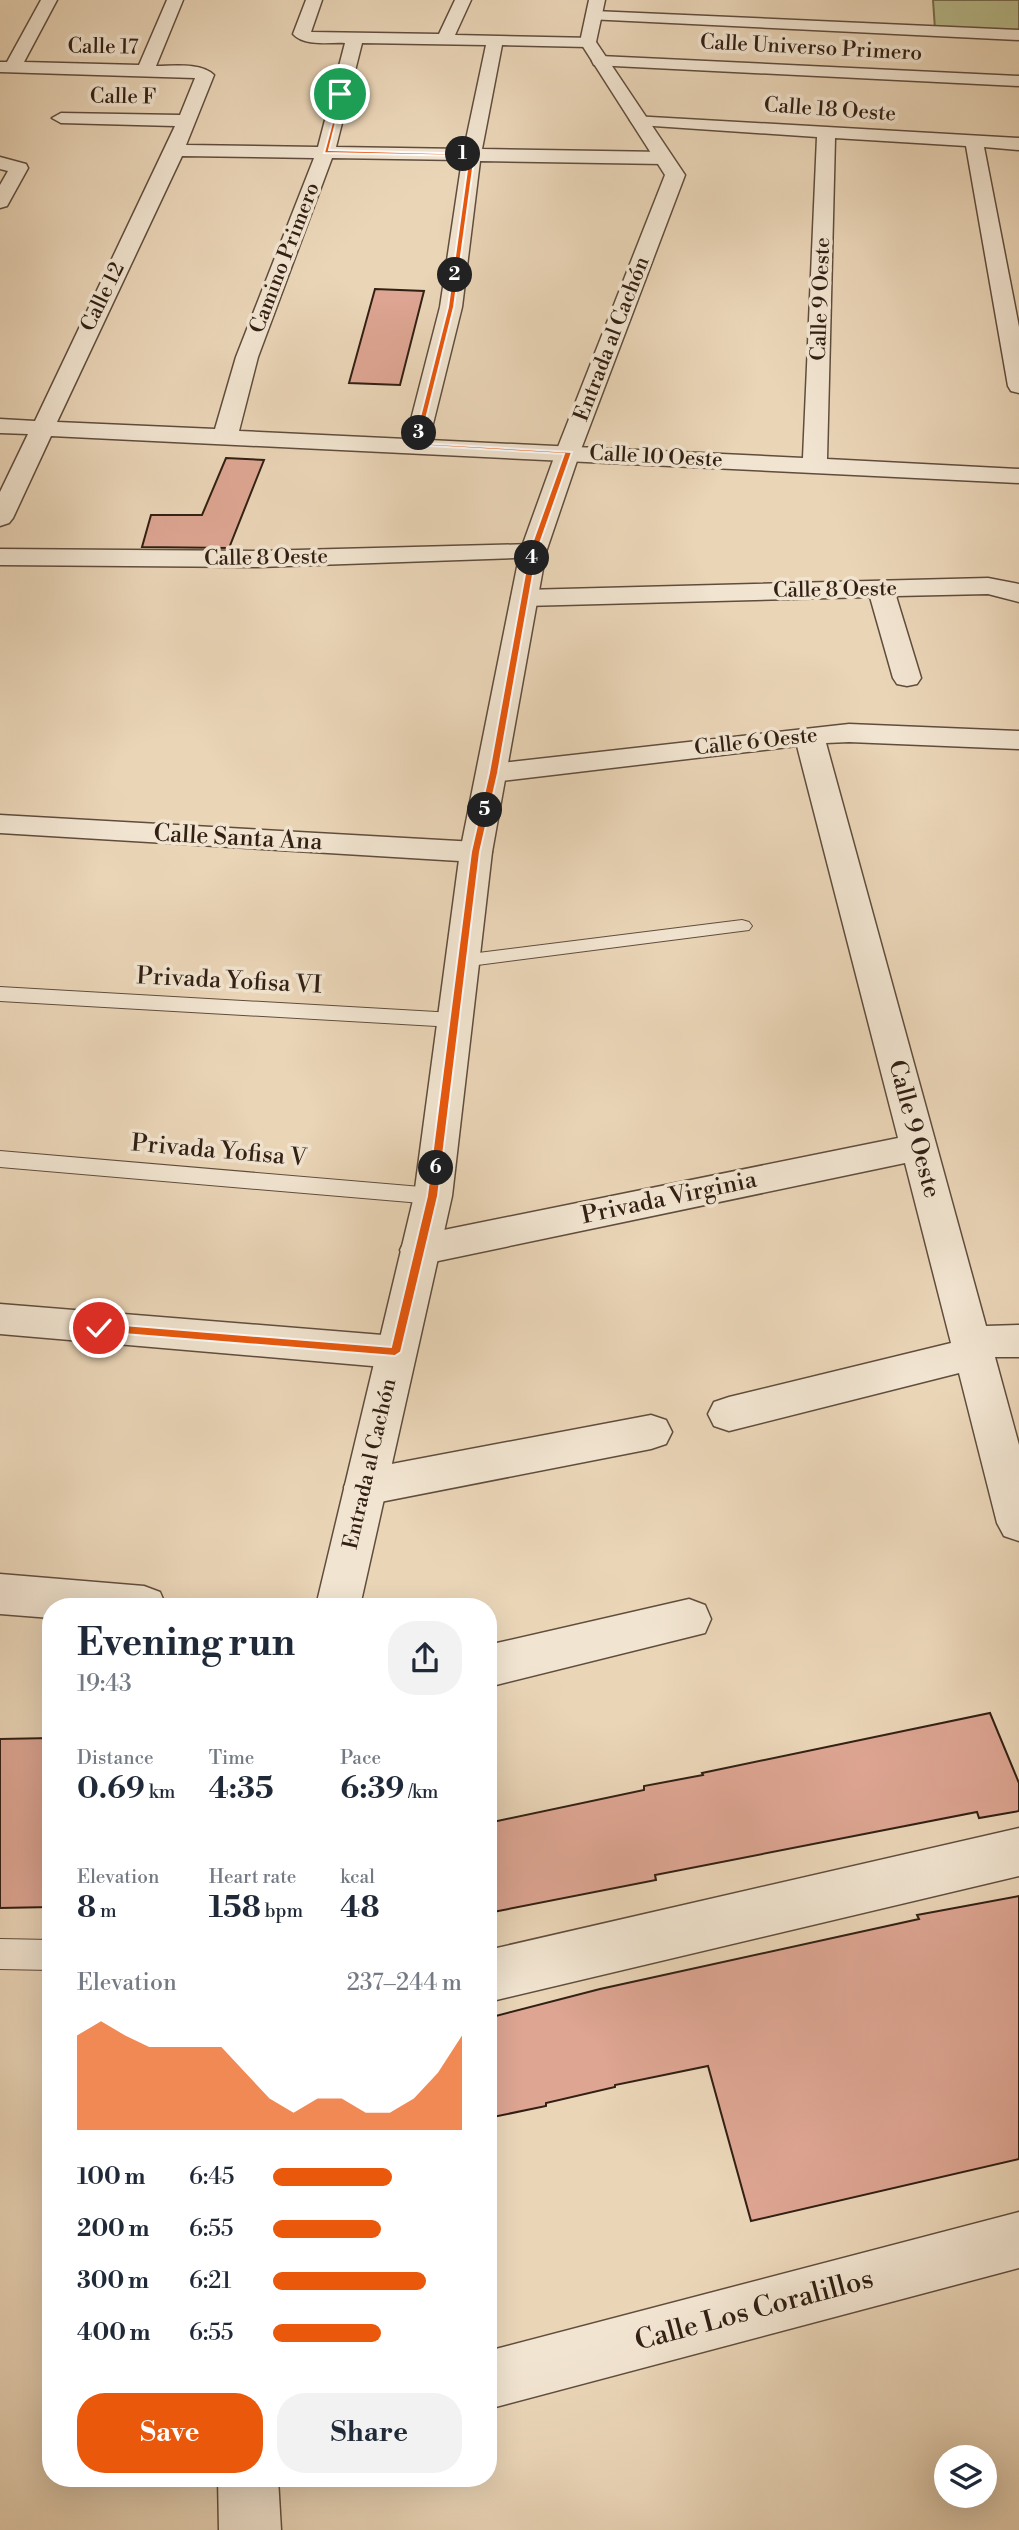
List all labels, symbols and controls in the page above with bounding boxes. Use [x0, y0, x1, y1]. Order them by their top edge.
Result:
street label: Calle Universo Primero [699, 29, 923, 67]
street label: Calle 17 [67, 33, 139, 61]
pin [310, 64, 370, 124]
icon: arrive [321, 75, 359, 113]
street label: Calle F [90, 83, 157, 111]
street label: Calle 18 Oeste [763, 92, 897, 128]
pin: 1 [446, 136, 480, 172]
text: 1 [458, 141, 467, 165]
street label: Camino Primero [244, 179, 326, 337]
street label: Calle 9 Oeste [806, 237, 836, 361]
street label: Entrada al Cachón [569, 252, 656, 425]
street label: Calle 12 [75, 258, 131, 336]
pin: 2 [438, 258, 472, 292]
text: 2 [449, 262, 460, 286]
pin: 3 [402, 416, 436, 450]
text: 3 [413, 420, 424, 444]
street label: Calle 10 Oeste [589, 441, 723, 473]
pin: 4 [514, 540, 550, 576]
street label: Calle 8 Oeste [204, 544, 328, 572]
text: 4 [525, 545, 538, 569]
street label: Calle 8 Oeste [773, 576, 897, 604]
street label: Calle 6 Oeste [693, 723, 819, 761]
pin: 5 [468, 792, 503, 828]
text: 5 [479, 797, 490, 821]
street label: Calle Santa Ana [153, 819, 324, 857]
street label: Privada Yofisa VI [136, 961, 322, 1001]
street label: Calle 9 Oeste [881, 1057, 947, 1201]
street label: Privada Yofisa V [130, 1128, 309, 1174]
pin: 6 [418, 1150, 453, 1186]
text: 6 [430, 1155, 441, 1179]
street label: Privada Virginia [579, 1165, 760, 1231]
pin [69, 1298, 129, 1358]
icon: check [80, 1309, 118, 1347]
street label: Entrada al Cachón [338, 1376, 402, 1552]
text: Evening run [77, 1620, 295, 1667]
button: share [388, 1621, 462, 1695]
text: 19:43 [77, 1670, 132, 1698]
text: Distance [77, 1746, 154, 1770]
text: Time [209, 1746, 254, 1770]
text: Pace [340, 1746, 381, 1770]
text: 0.69 [77, 1770, 145, 1808]
text: 4:35 [209, 1770, 274, 1808]
text: 6:39 [340, 1770, 404, 1808]
text: km [145, 1780, 175, 1804]
text: /km [404, 1780, 439, 1804]
text: Elevation [77, 1865, 159, 1889]
text: Heart rate [209, 1865, 296, 1889]
text: kcal [340, 1865, 375, 1889]
text: 8 [77, 1889, 96, 1927]
text: 158 [209, 1889, 261, 1927]
text: 48 [340, 1889, 380, 1927]
text: m [96, 1899, 117, 1923]
text: bpm [261, 1899, 303, 1923]
text: Elevation [77, 1969, 177, 1997]
text: 237–244 m [347, 1969, 462, 1997]
text: 100 m [77, 2163, 145, 2191]
text: 6:45 [189, 2163, 235, 2191]
text: 200 m [77, 2215, 149, 2243]
text: 6:55 [189, 2215, 233, 2243]
street label: Calle Los Coralillos [631, 2261, 877, 2359]
text: 300 m [77, 2267, 149, 2295]
text: 6:21 [189, 2267, 231, 2295]
text: 400 m [77, 2319, 150, 2347]
text: 6:55 [189, 2319, 233, 2347]
button: Save [77, 2393, 263, 2473]
button: Share [277, 2393, 462, 2473]
map controls [934, 2445, 997, 2508]
button: layers [934, 2445, 997, 2508]

